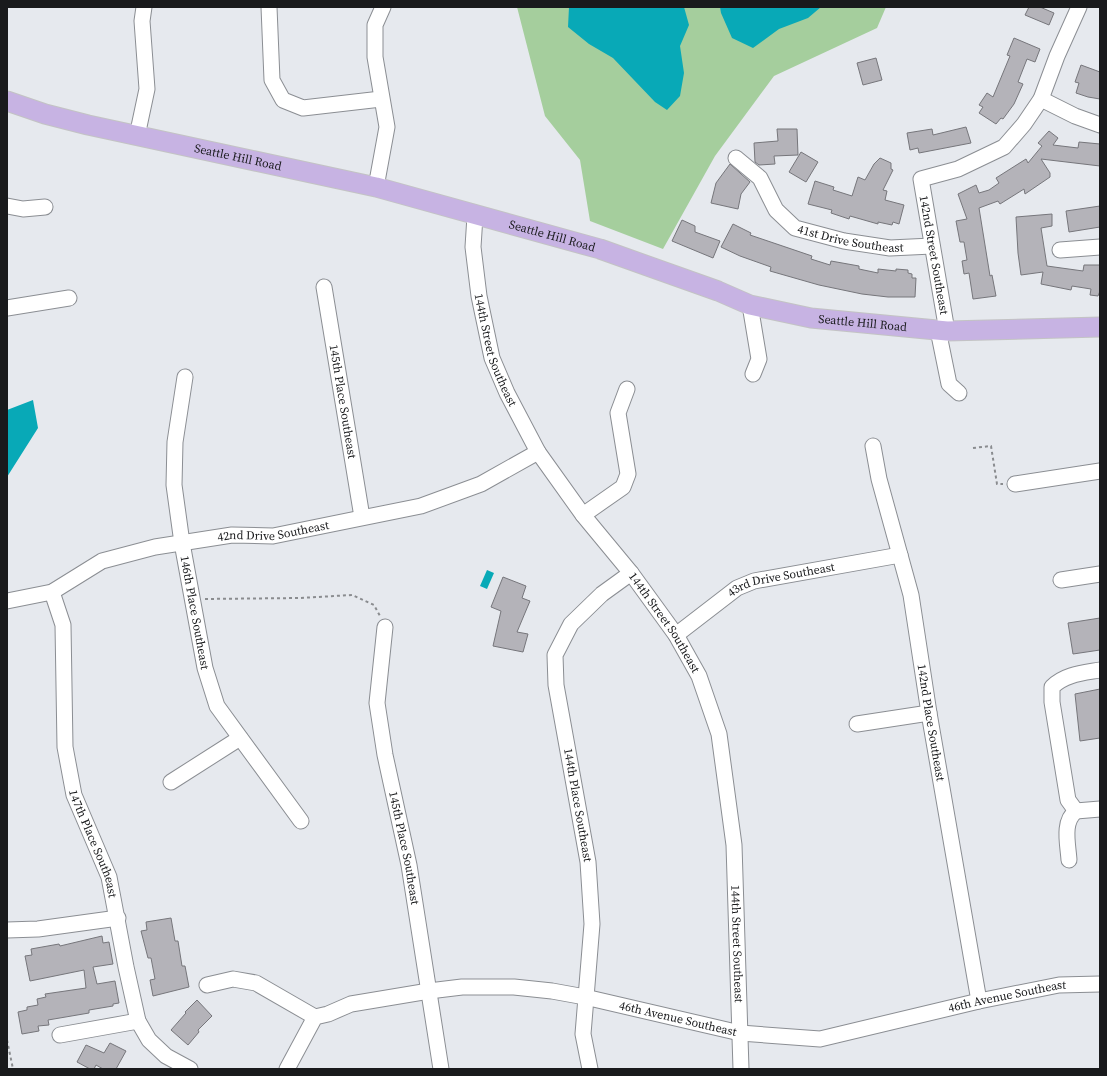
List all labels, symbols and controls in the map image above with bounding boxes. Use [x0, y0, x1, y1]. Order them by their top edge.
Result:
street label: Seattle Hill Road [193, 140, 283, 175]
street label: 142nd Street Southeast [916, 194, 952, 316]
street label: Seattle Hill Road [507, 216, 597, 255]
street label: 41st Drive Southeast [796, 221, 904, 256]
street label: 144th Street Southeast [471, 292, 521, 409]
street label: Seattle Hill Road [818, 311, 908, 335]
street label: 145th Place Southeast [326, 343, 360, 460]
street label: 42nd Drive Southeast [216, 517, 330, 545]
street label: 146th Place Southeast [176, 554, 213, 671]
street label: 43rd Drive Southeast [724, 559, 836, 601]
street label: 144th Street Southeast [625, 569, 704, 676]
street label: 142nd Place Southeast [914, 663, 949, 782]
street label: 144th Place Southeast [560, 747, 596, 863]
street label: 147th Place Southeast [65, 788, 121, 899]
street label: 145th Place Southeast [385, 790, 423, 906]
street label: 144th Street Southeast [727, 885, 747, 1003]
street label: 46th Avenue Southeast [947, 977, 1066, 1016]
street label: 46th Avenue Southeast [618, 997, 738, 1040]

